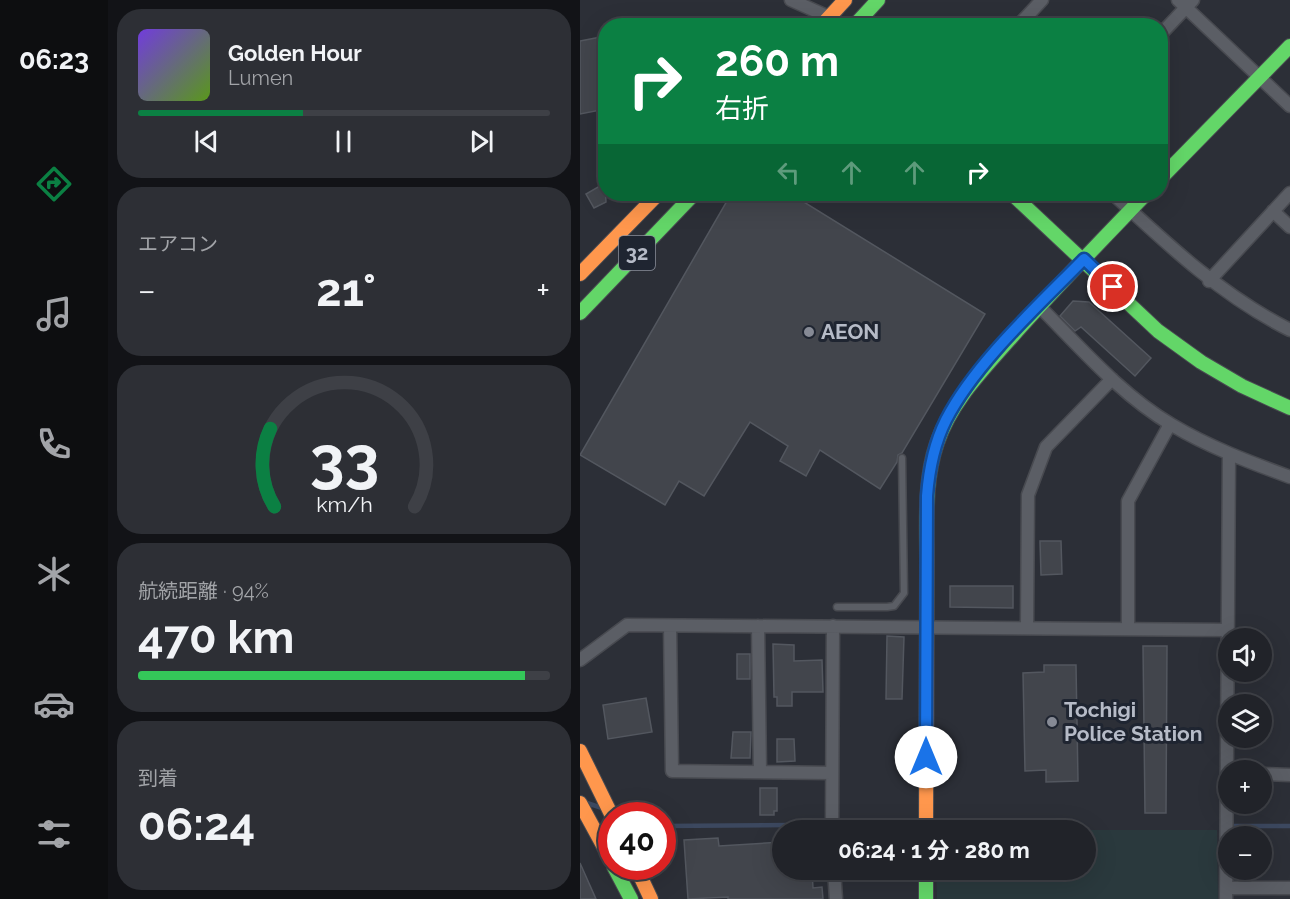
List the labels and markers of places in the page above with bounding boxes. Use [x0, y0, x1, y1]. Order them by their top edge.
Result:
pin [1087, 261, 1138, 312]
place label: AEON [821, 319, 879, 344]
marker: AEON [802, 325, 816, 339]
place label: Tochigi Police Station [1064, 697, 1202, 746]
marker: Tochigi Police Station [1045, 715, 1059, 729]

